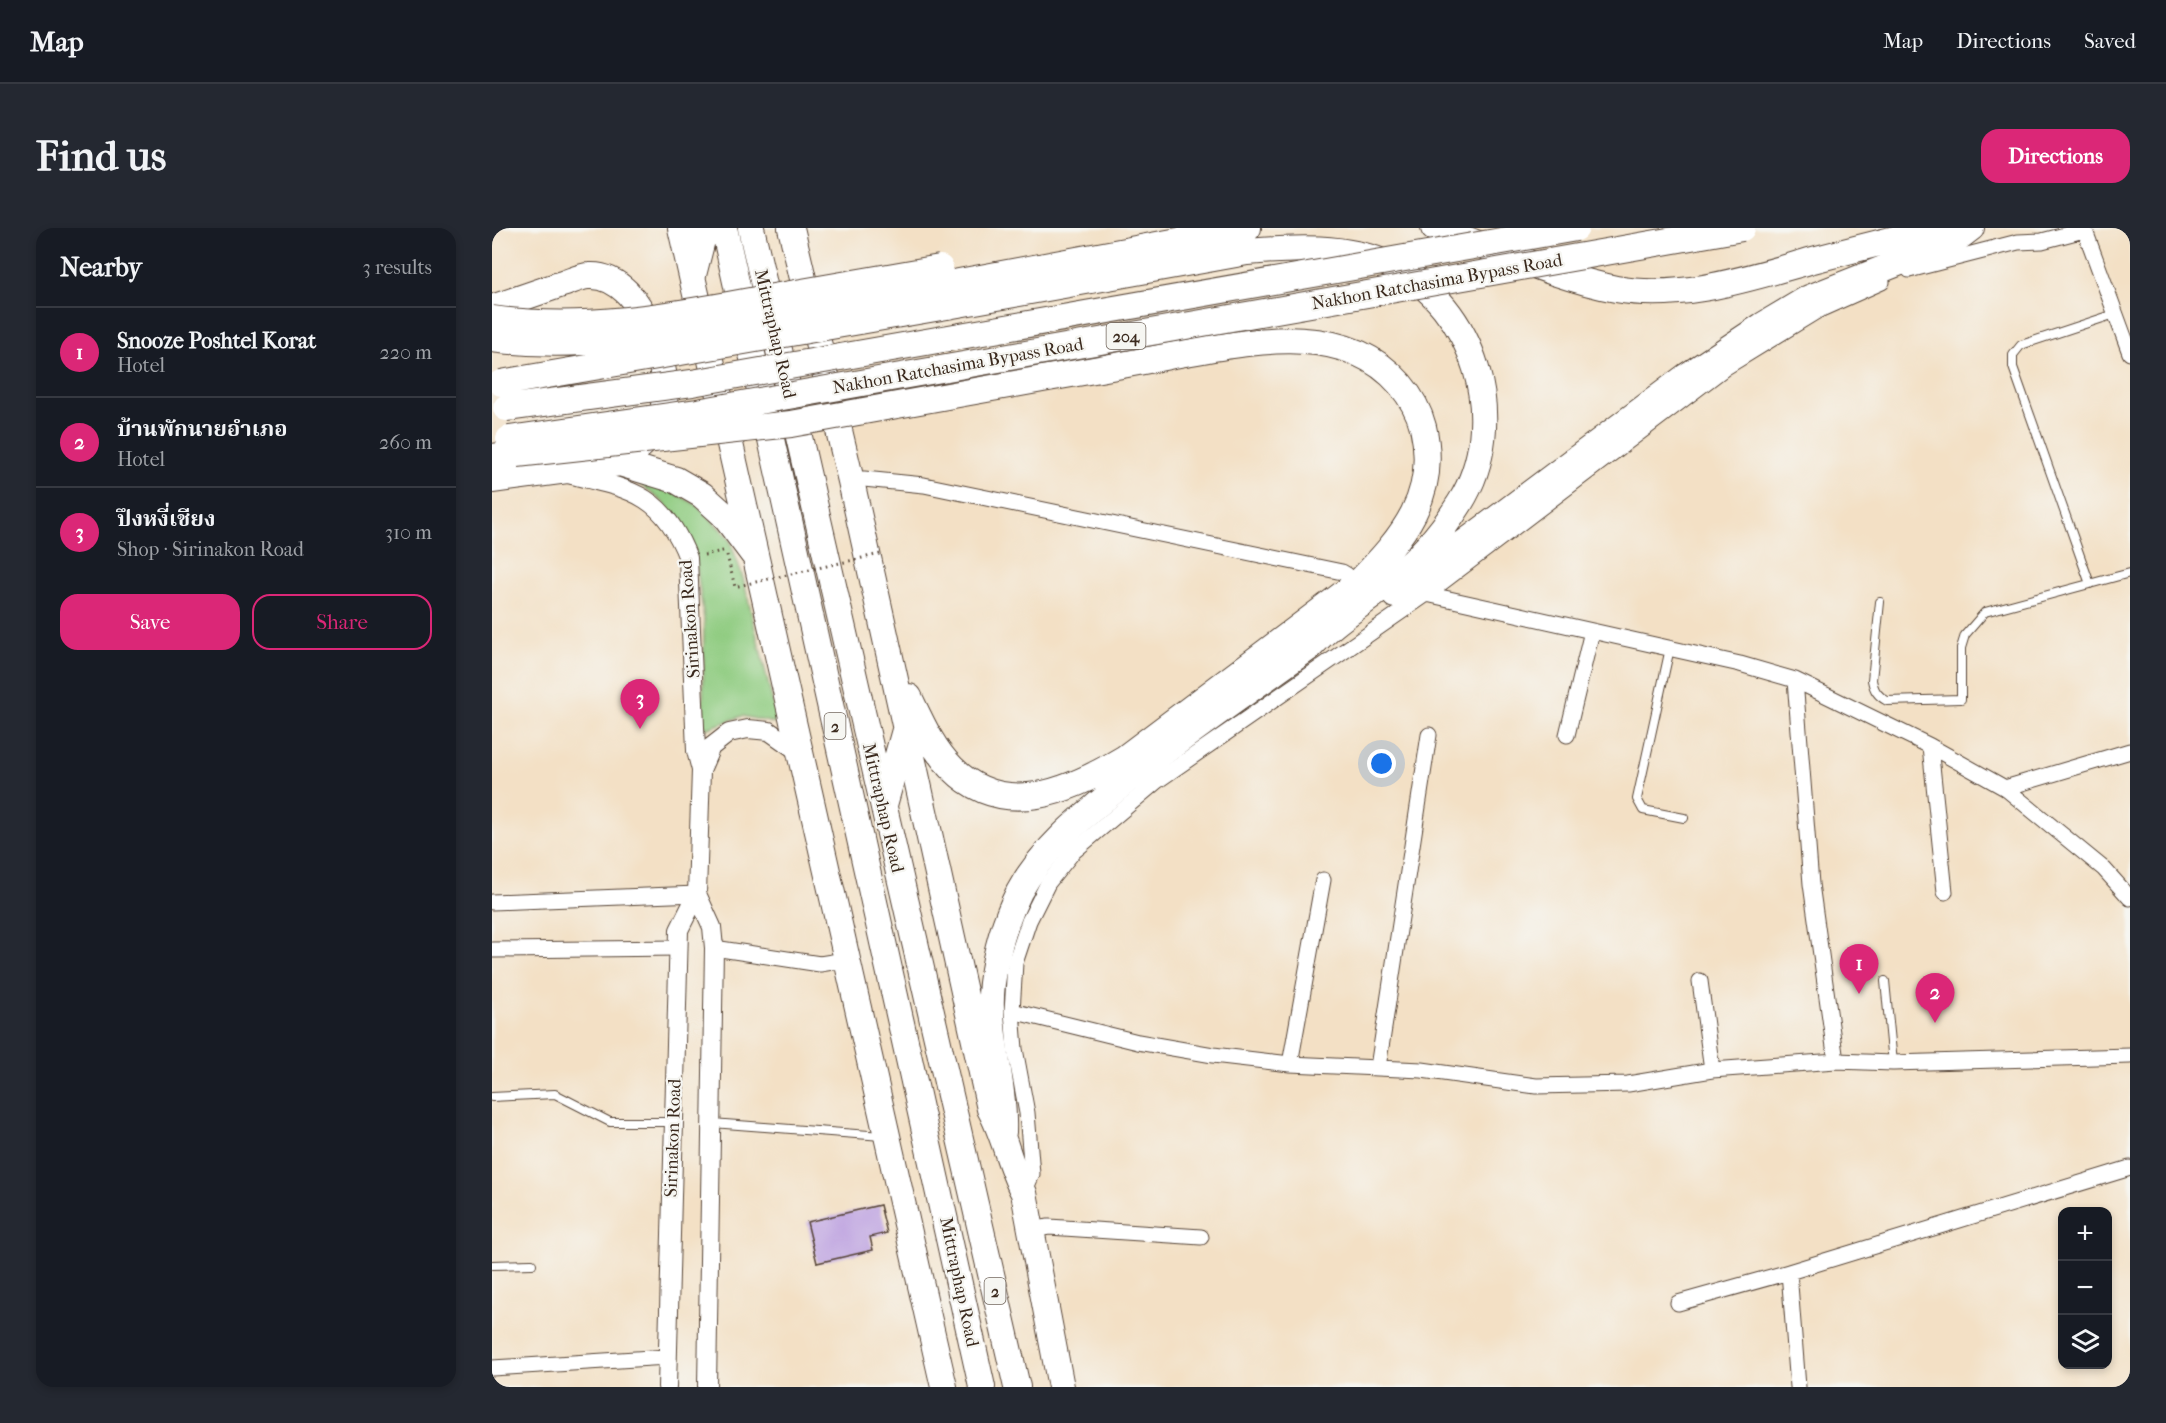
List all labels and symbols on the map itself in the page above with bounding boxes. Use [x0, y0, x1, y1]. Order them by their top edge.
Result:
street label: Nakhon Ratchasima Bypass Road [1310, 250, 1564, 314]
street label: Mittraphap Road [750, 267, 800, 401]
road number: 204 [1106, 323, 1146, 349]
street label: Nakhon Ratchasima Bypass Road [831, 334, 1085, 398]
street label: Sirinakon Road [675, 559, 705, 679]
pin: 3 [620, 680, 660, 729]
road number: 2 [824, 713, 846, 739]
street label: Mittraphap Road [858, 741, 908, 875]
your location [1367, 749, 1396, 778]
pin: 1 [1840, 944, 1878, 994]
pin: 2 [1916, 974, 1954, 1023]
street label: Sirinakon Road [660, 1078, 686, 1198]
street label: Mittraphap Road [935, 1215, 983, 1349]
road number: 2 [984, 1278, 1006, 1304]

